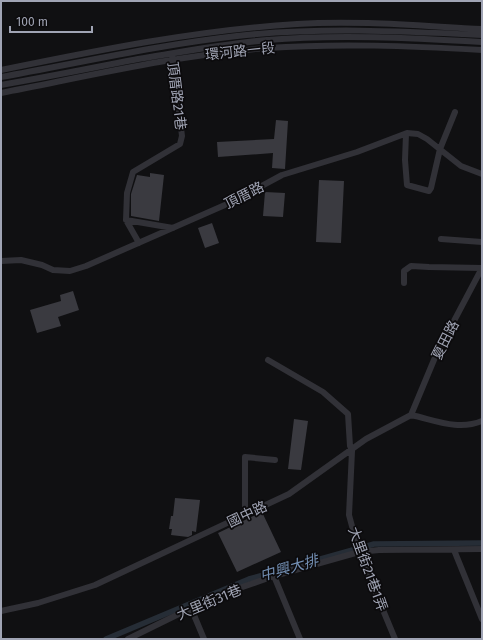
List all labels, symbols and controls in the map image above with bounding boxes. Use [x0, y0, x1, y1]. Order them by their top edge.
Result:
scale bar [10, 8, 92, 34]
text: 100 m [16, 15, 48, 29]
street label: 環河路一段 [204, 39, 276, 64]
street label: 頂厝路21巷 [164, 61, 189, 131]
street label: 頂厝路 [222, 178, 267, 213]
street label: 夏田路 [428, 318, 463, 363]
street label: 國中路 [225, 498, 270, 531]
street label: 大里街21巷1弄 [344, 525, 391, 614]
water label: 中興大排 [258, 551, 322, 585]
street label: 大里街31巷 [174, 581, 244, 624]

